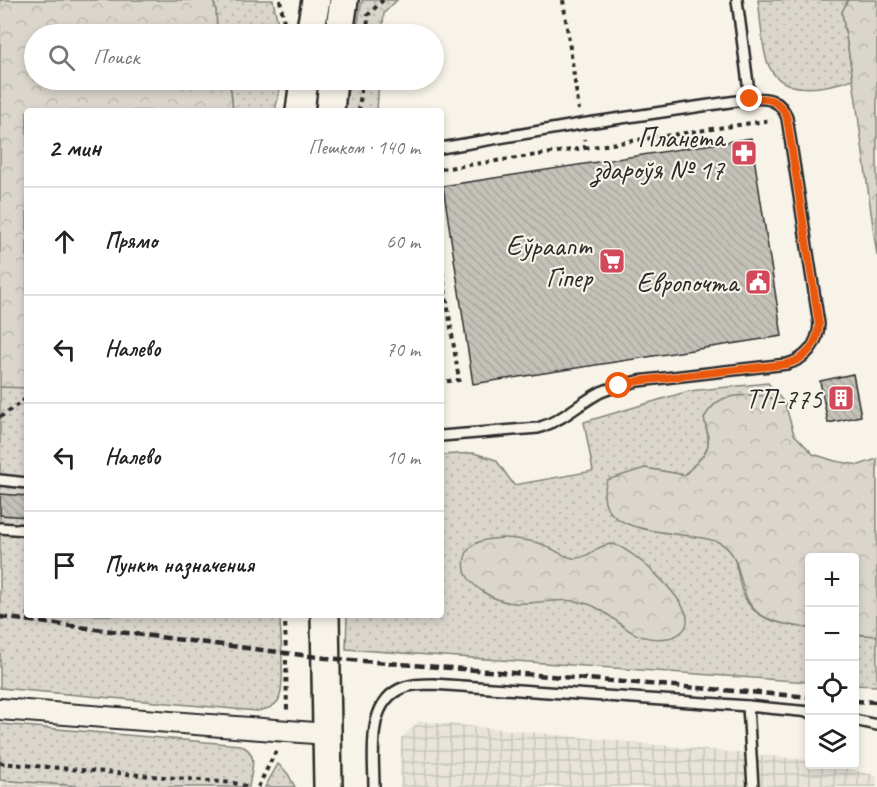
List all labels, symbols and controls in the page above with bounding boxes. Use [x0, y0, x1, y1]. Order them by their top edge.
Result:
search box [24, 24, 444, 90]
icon: search [45, 41, 78, 74]
text: Поиск [93, 43, 139, 71]
route end [736, 85, 762, 111]
place label: Планета здароўя № 17 [589, 120, 727, 188]
text: 2 мин [48, 131, 101, 164]
text: Пешком · 140 m [308, 135, 420, 160]
pharmacy icon: Планета здароўя № 17 [729, 138, 759, 168]
icon: ahead [48, 225, 81, 258]
text: Прямо [105, 227, 157, 255]
place label: Еўраапт Гіпер [506, 228, 593, 295]
text: 60 m [386, 229, 420, 254]
supermarket icon: Еўраапт Гіпер [597, 246, 627, 276]
place label: Европочта [636, 265, 741, 300]
public building icon: Европочта [743, 267, 773, 297]
icon: left [48, 333, 81, 366]
text: Налево [105, 335, 161, 363]
text: 70 m [386, 337, 420, 362]
route start [605, 372, 631, 398]
place label: ТП-775 [745, 381, 823, 416]
building icon: ТП-775 [826, 383, 856, 413]
icon: left [48, 441, 81, 474]
text: Налево [105, 443, 161, 471]
text: 10 m [386, 445, 420, 470]
icon: arrive [48, 549, 81, 582]
text: Пункт назначения [105, 551, 254, 579]
map controls [805, 553, 859, 769]
button: + [805, 553, 859, 607]
button: − [805, 607, 859, 661]
button: locate [805, 661, 859, 715]
button: layers [805, 715, 859, 769]

